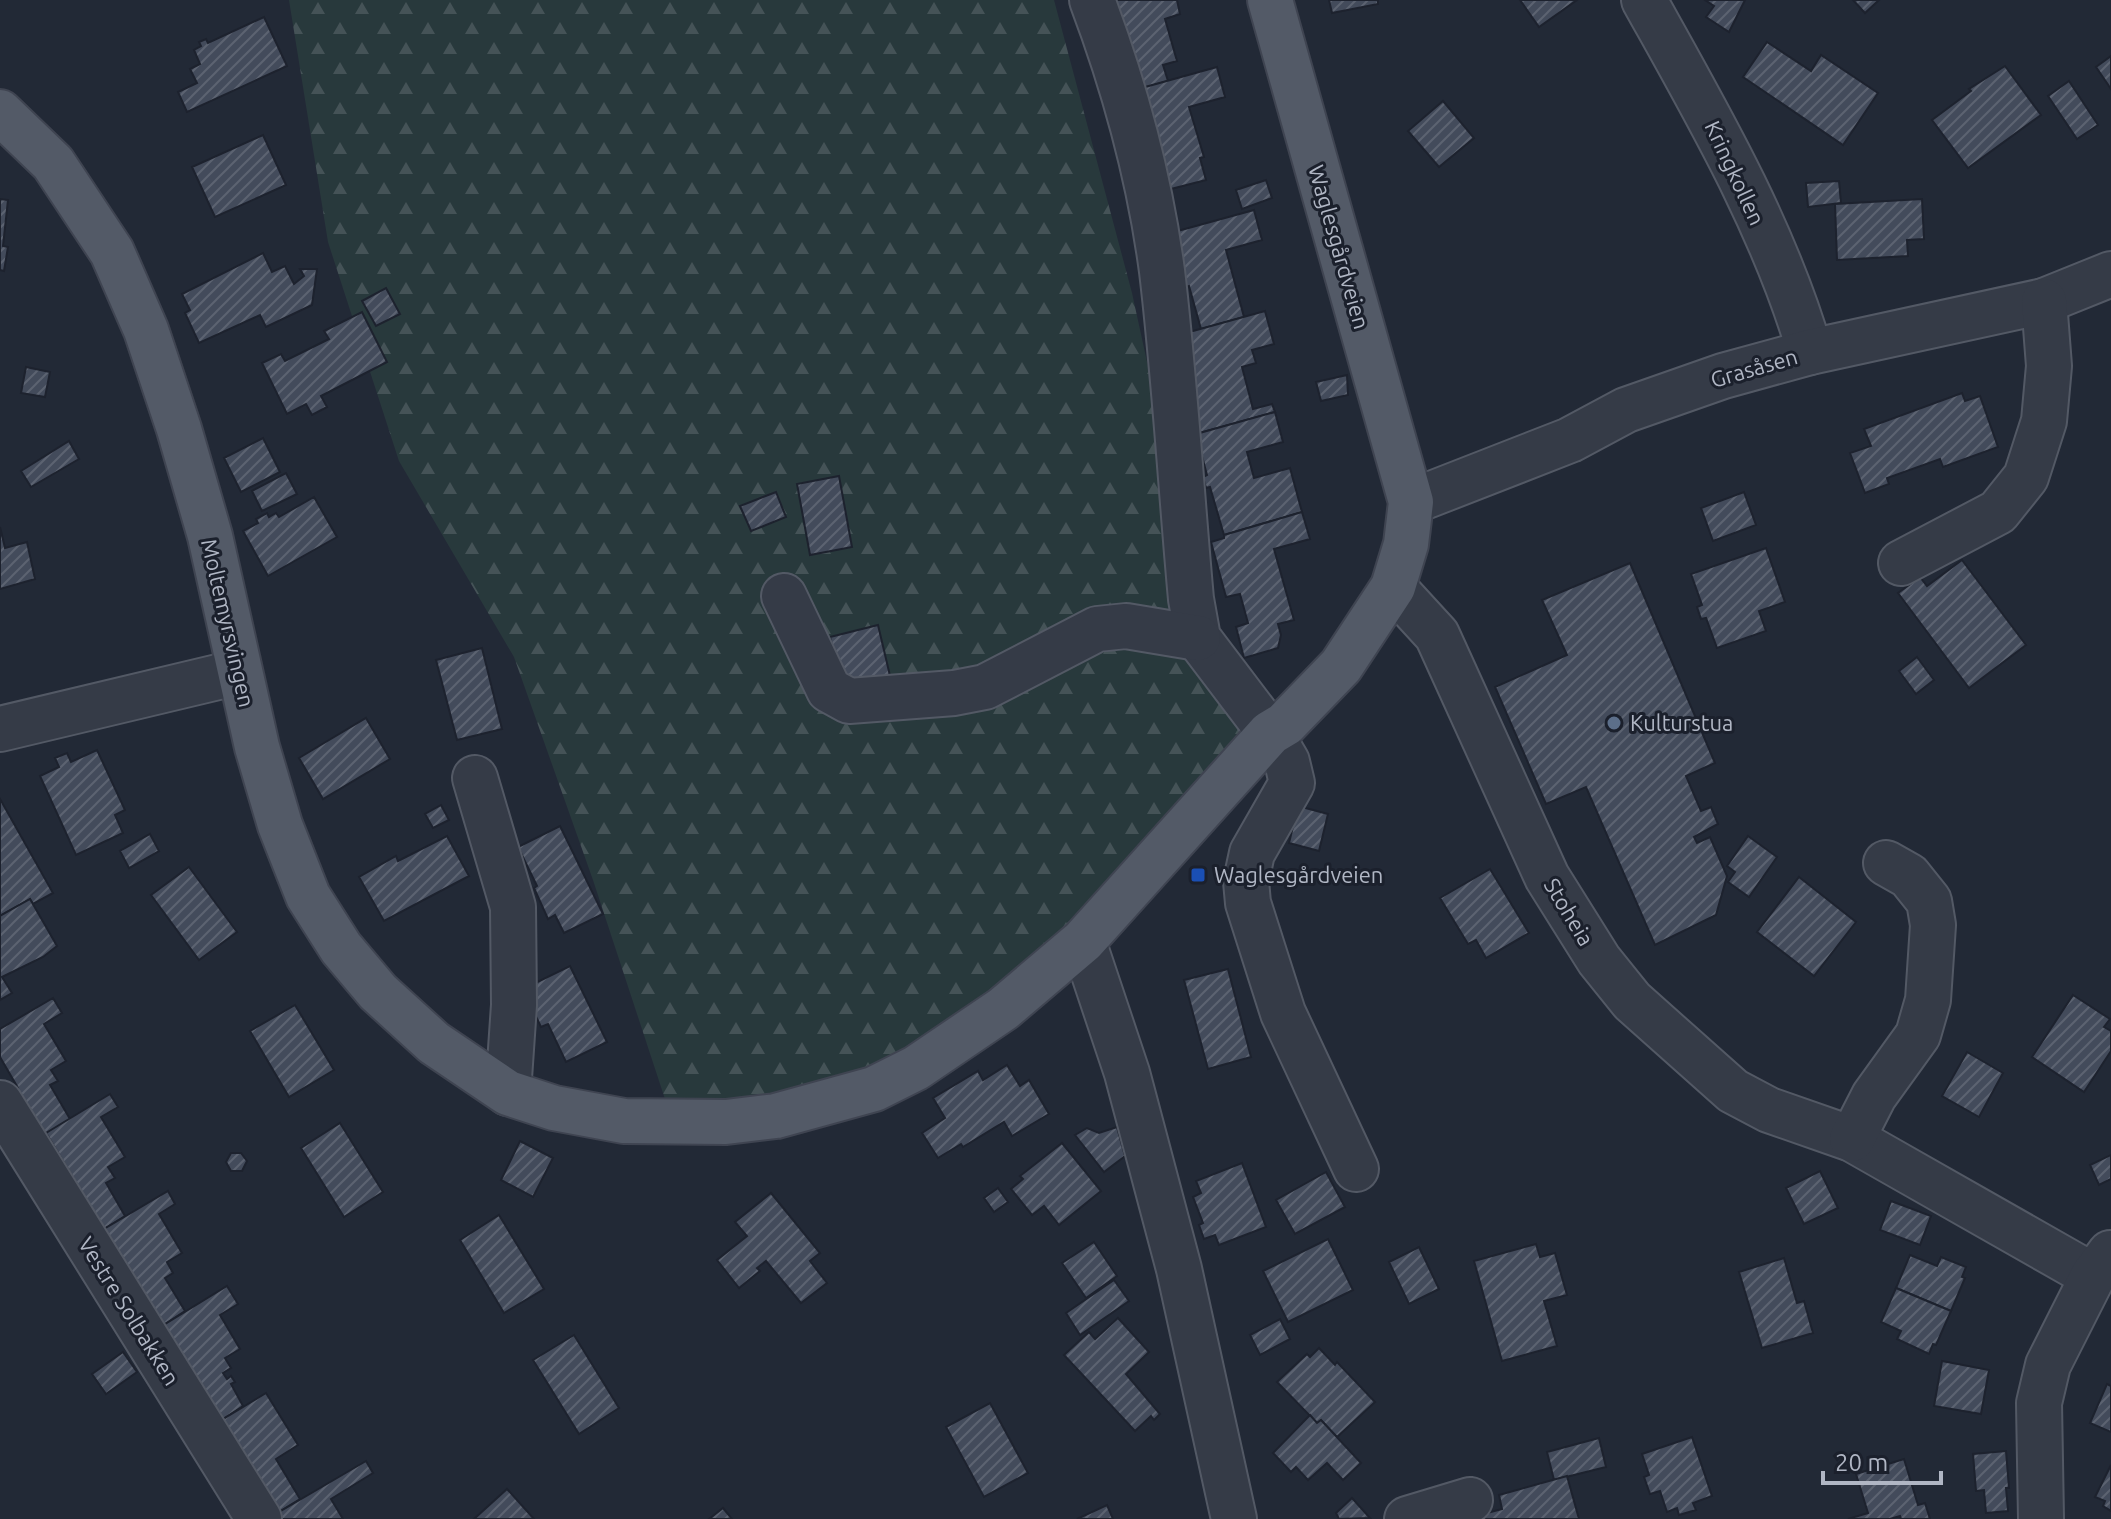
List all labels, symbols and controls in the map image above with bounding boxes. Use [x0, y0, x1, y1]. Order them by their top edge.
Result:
street label: Kringkollen [1700, 117, 1770, 229]
street label: Waglesgårdveien [1304, 162, 1375, 332]
street label: Grasåsen [1707, 343, 1800, 392]
street label: Moltemyrsvingen [197, 536, 260, 709]
place label: Kulturstua [1630, 710, 1733, 735]
marker: Kulturstua [1605, 714, 1623, 732]
place label: Waglesgårdveien [1214, 862, 1383, 887]
marker: Waglesgårdveien [1189, 866, 1207, 884]
street label: Stoheia [1540, 873, 1599, 950]
street label: Vestre Solbakken [74, 1232, 185, 1389]
scale bar [1823, 1435, 1941, 1485]
text: 20 m [1835, 1449, 1888, 1476]

